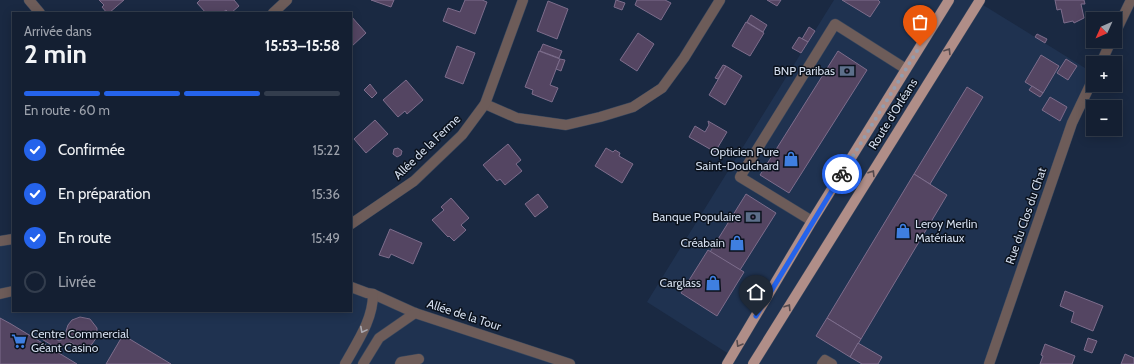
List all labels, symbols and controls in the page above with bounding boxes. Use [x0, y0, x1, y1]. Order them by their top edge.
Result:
pin [903, 5, 937, 46]
icon: bag [909, 11, 931, 33]
north arrow [1086, 12, 1122, 48]
map controls [1086, 12, 1122, 136]
text: Arrivée dans [24, 23, 92, 39]
text: 15:53–15:58 [265, 37, 340, 55]
text: 2 min [24, 38, 87, 70]
one-way arrow [943, 48, 951, 55]
button: + [1086, 56, 1122, 92]
bank icon: BNP Paribas [838, 62, 856, 80]
place label: BNP Paribas [774, 63, 835, 78]
street label: Route d'Orléans [865, 75, 920, 152]
button: − [1086, 100, 1122, 136]
text: En route · 60 m [24, 102, 110, 118]
street label: Allée de la Ferme [390, 111, 463, 182]
icon: check [24, 139, 46, 161]
text: Confirmée [58, 141, 125, 159]
text: 15:22 [312, 142, 340, 158]
place label: Opticien Pure Saint-Doulchard [696, 144, 779, 173]
shop icon: Opticien Pure Saint-Doulchard [782, 150, 800, 168]
courier [822, 154, 862, 194]
icon: bike [831, 163, 853, 185]
street label: Rue du Clos du Chat [1002, 165, 1049, 266]
one-way arrow [867, 170, 875, 177]
icon: check [24, 183, 46, 205]
text: En préparation [58, 185, 151, 203]
text: 15:36 [312, 186, 340, 202]
bank icon: Banque Populaire [744, 208, 762, 226]
place label: Banque Populaire [652, 209, 741, 224]
place label: Leroy Merlin Matériaux [915, 216, 978, 245]
shop icon: Leroy Merlin Matériaux [894, 222, 912, 240]
icon: check [24, 227, 46, 249]
text: En route [58, 229, 111, 247]
text: 15:49 [311, 230, 340, 246]
shop icon: Créabain [728, 234, 746, 252]
place label: Créabain [680, 235, 725, 250]
text: Livrée [58, 273, 96, 291]
shop icon: Carglass [704, 274, 722, 292]
place label: Carglass [660, 275, 701, 290]
pin [739, 275, 773, 316]
icon: home [745, 281, 767, 303]
street label: Allée de la Tour [425, 296, 503, 334]
one-way arrow [784, 304, 791, 311]
place label: Centre Commercial Géant Casino [31, 326, 129, 355]
one-way arrow [360, 326, 367, 334]
supermarket icon: Centre Commercial Géant Casino [10, 332, 28, 350]
one-way arrow [737, 340, 744, 347]

